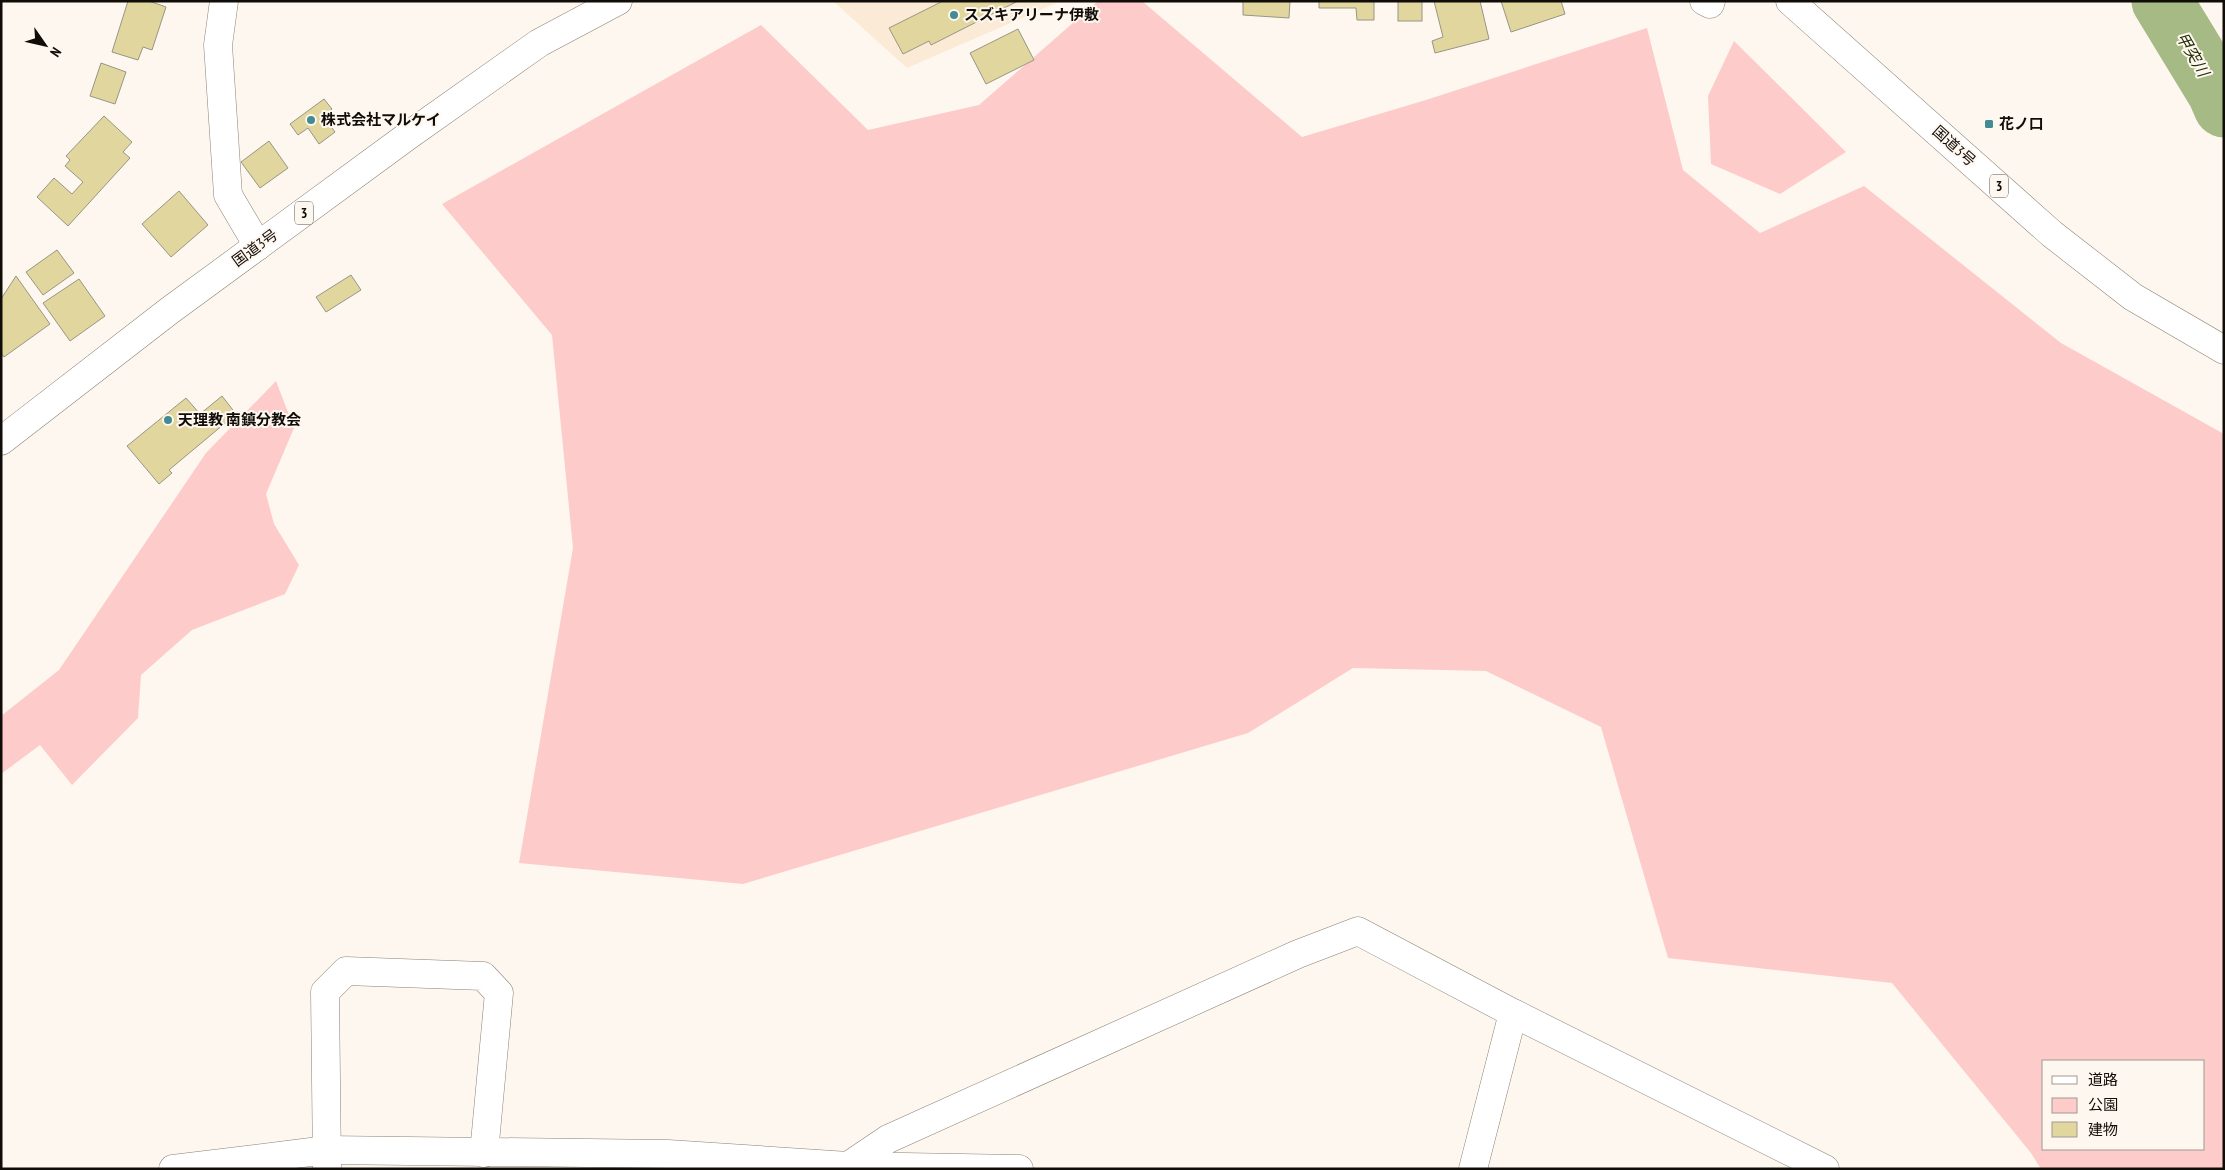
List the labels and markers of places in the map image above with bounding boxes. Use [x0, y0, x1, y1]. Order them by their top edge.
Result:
place label: スズキアリーナ伊敷 [964, 5, 1099, 24]
marker: スズキアリーナ伊敷 [948, 9, 960, 21]
place label: 株式会社マルケイ [321, 110, 441, 129]
marker: 株式会社マルケイ [305, 114, 317, 126]
place label: 花ノ口 [1999, 114, 2044, 133]
marker: 花ノ口 [1983, 118, 1995, 130]
place label: 天理教 南鎮分教会 [178, 410, 301, 429]
marker: 天理教 南鎮分教会 [162, 414, 174, 426]

